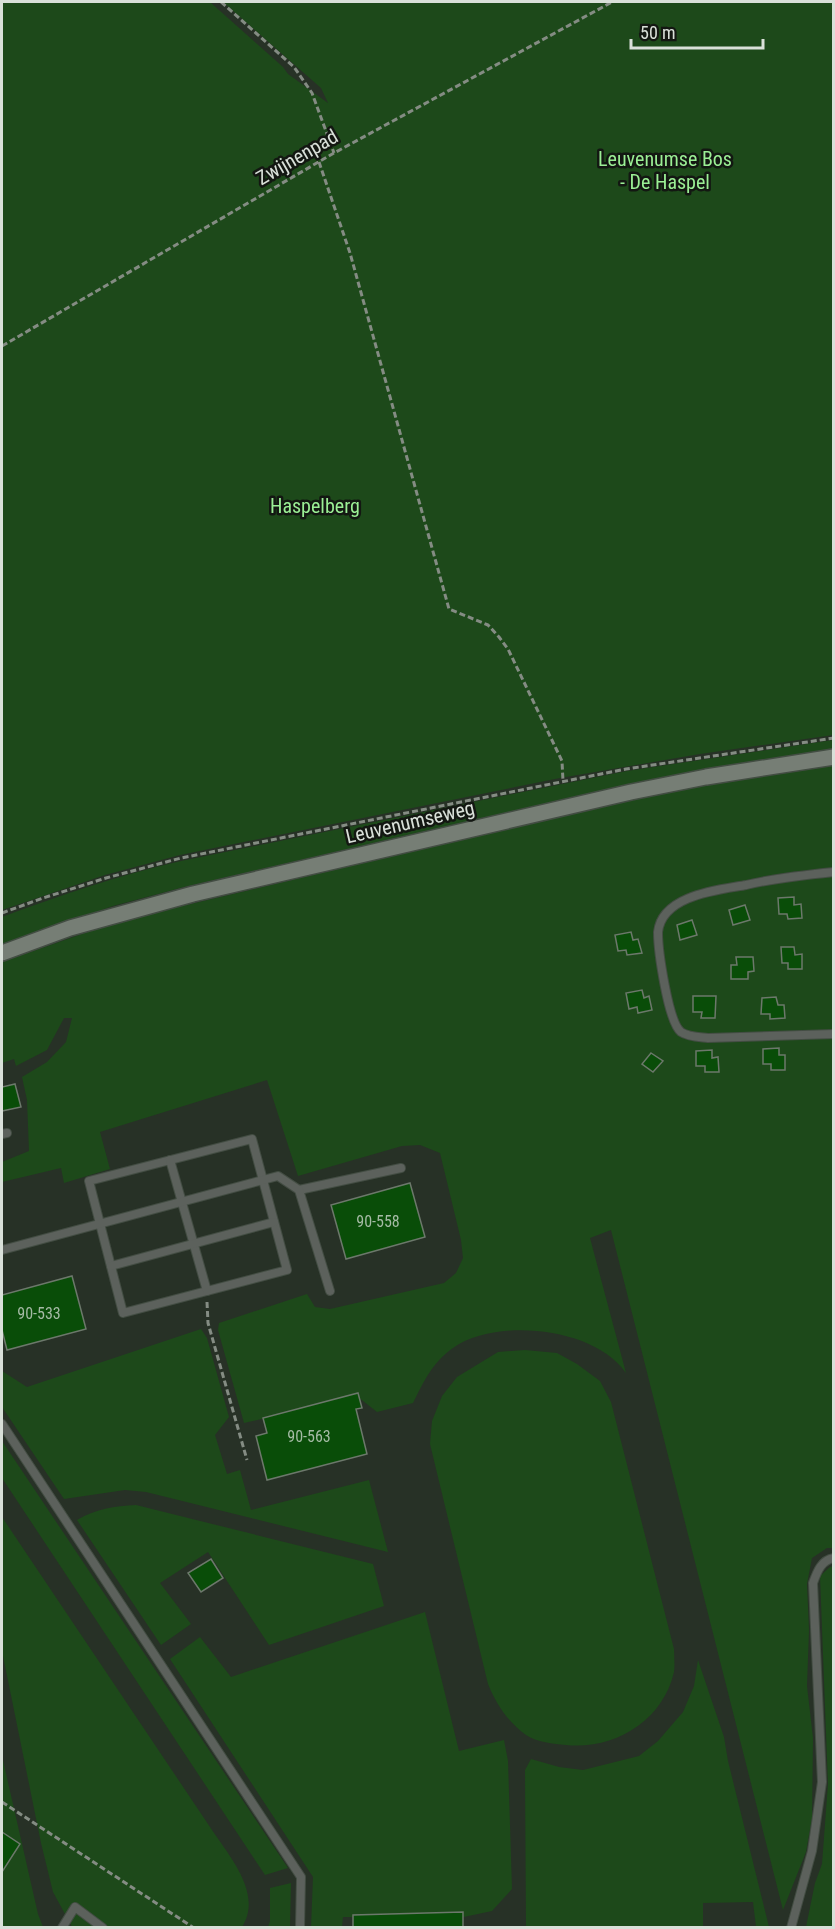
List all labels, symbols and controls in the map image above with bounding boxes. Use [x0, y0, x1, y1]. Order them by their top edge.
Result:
scale bar [631, 12, 763, 50]
text: 50 m [640, 22, 675, 43]
street label: Zwijnenpad [252, 124, 342, 190]
park label: Leuvenumse Bos - De Haspel [598, 147, 732, 194]
park label: Haspelberg [270, 494, 360, 518]
street label: Leuvenumseweg [343, 796, 477, 848]
house number: 90-558 [356, 1212, 400, 1231]
house number: 90-533 [17, 1304, 61, 1323]
house number: 90-563 [287, 1427, 331, 1446]

